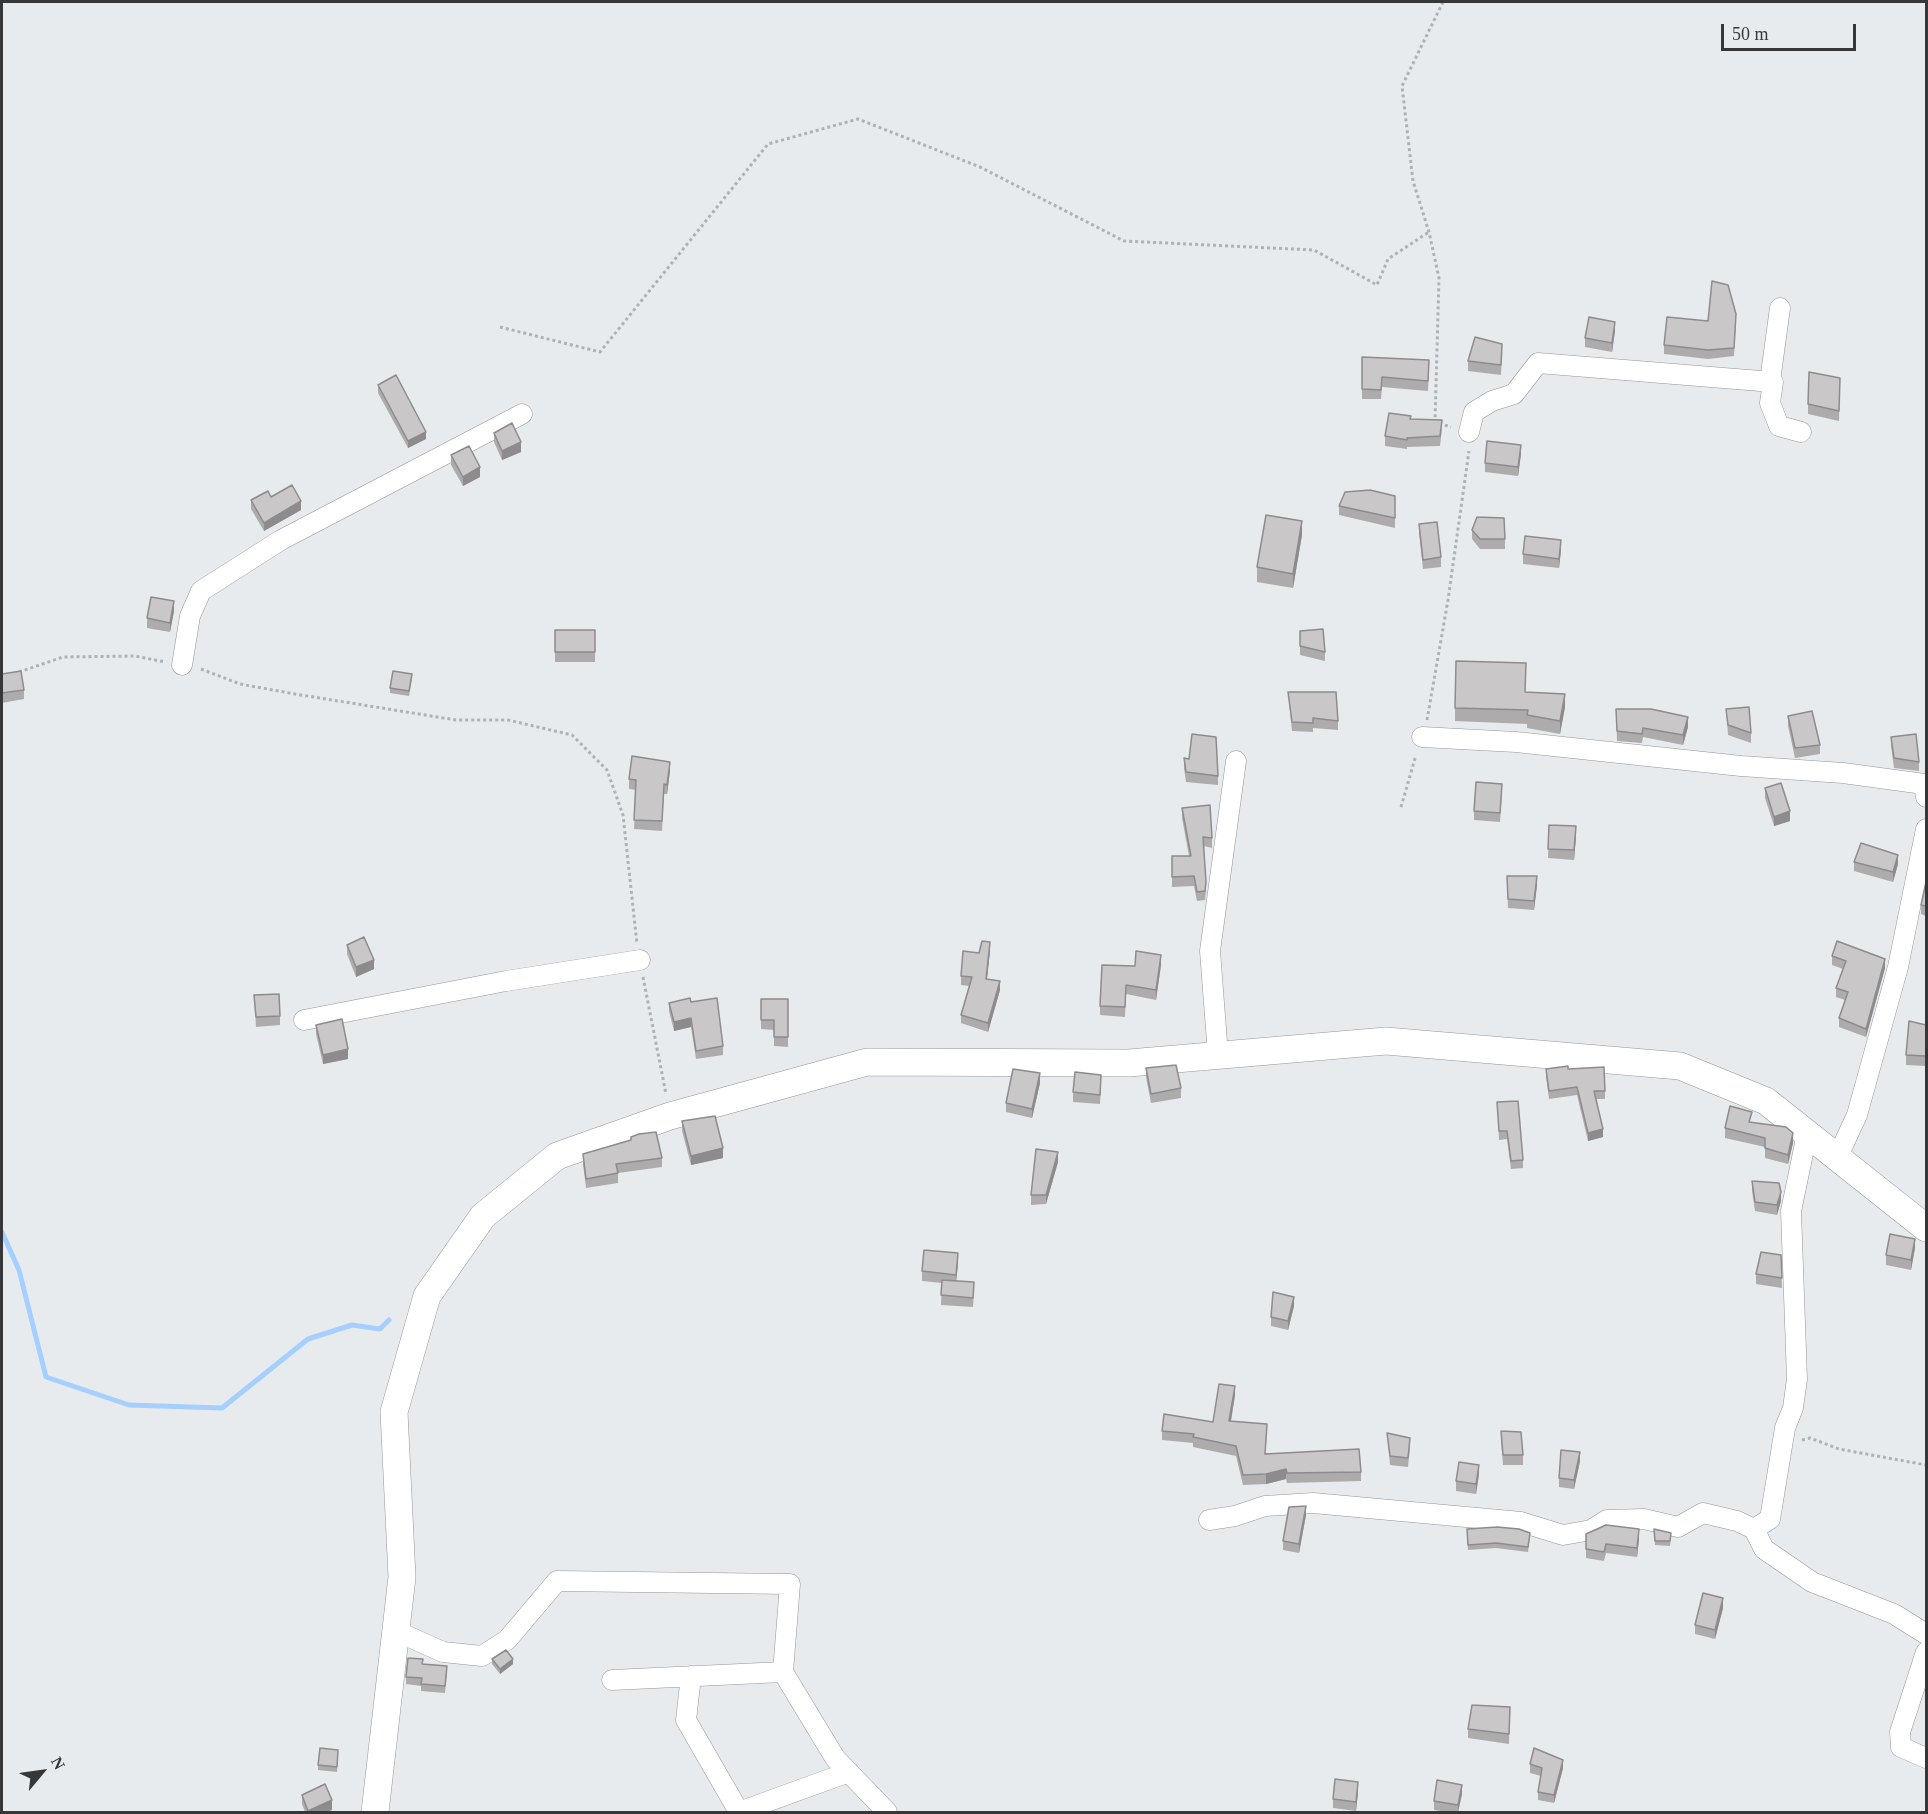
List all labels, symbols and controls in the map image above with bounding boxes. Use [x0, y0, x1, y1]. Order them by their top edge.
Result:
scale bar [1724, 12, 1859, 50]
text: 50 m [1732, 24, 1769, 44]
north arrow [12, 1742, 72, 1802]
text: N [48, 1754, 68, 1772]

